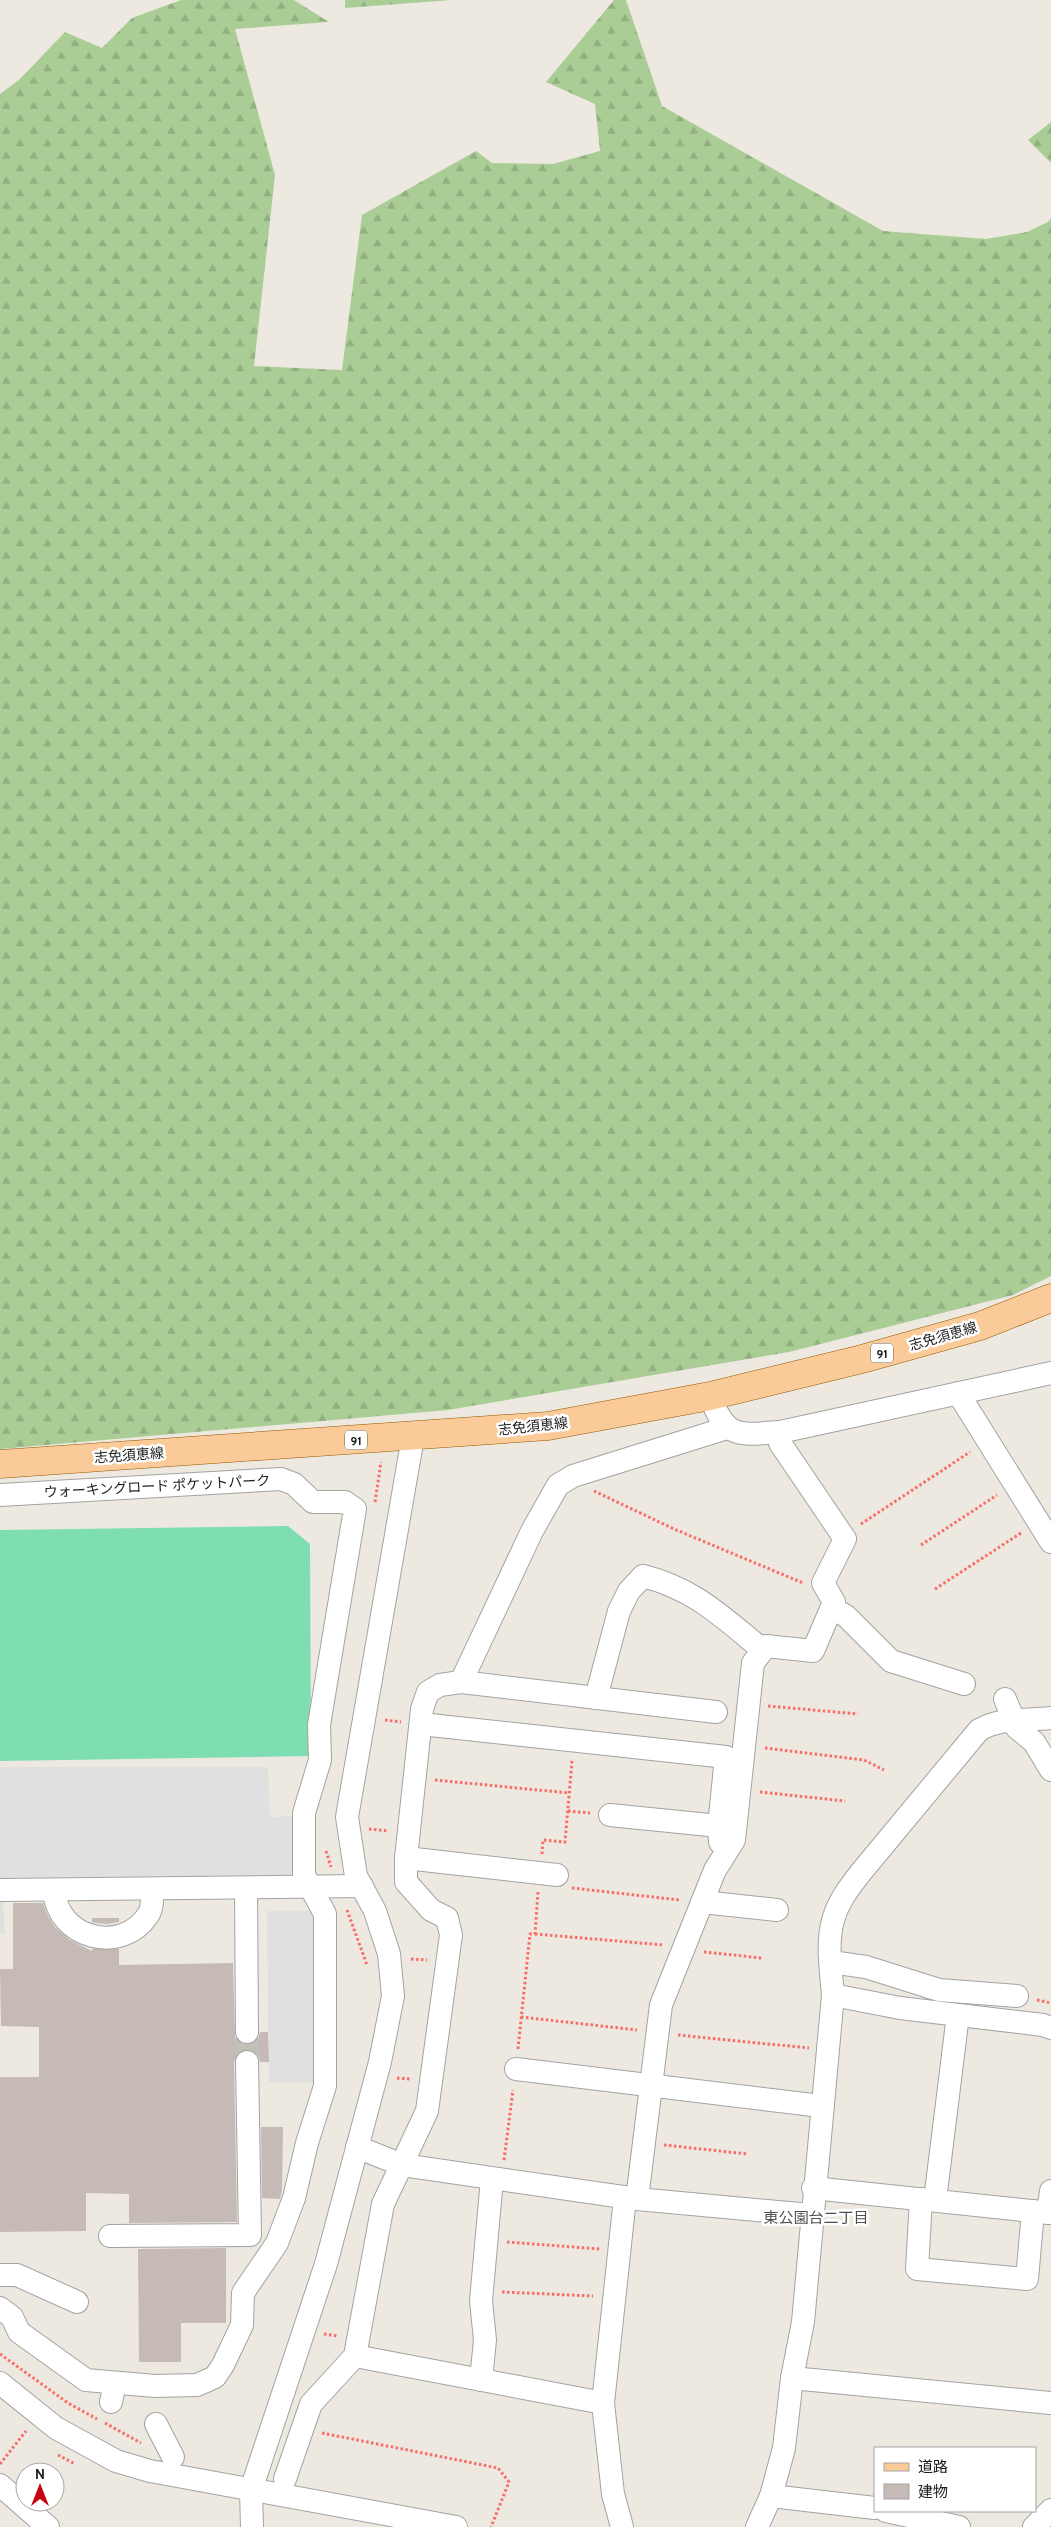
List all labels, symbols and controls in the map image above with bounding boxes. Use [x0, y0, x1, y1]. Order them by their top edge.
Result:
street label: 志免須恵線 [907, 1318, 979, 1354]
road number: 91 [871, 1344, 893, 1362]
street label: 志免須恵線 [497, 1413, 569, 1439]
road number: 91 [345, 1430, 367, 1450]
street label: 志免須恵線 [93, 1444, 165, 1466]
street label: ウォーキングロード ポケットパーク [43, 1471, 271, 1501]
district label: 東公園台二丁目 [763, 2209, 869, 2227]
legend [874, 2447, 1036, 2512]
text: 道路 [918, 2458, 948, 2476]
north arrow [15, 2462, 65, 2512]
text: N [35, 2465, 45, 2483]
text: 建物 [918, 2483, 948, 2501]

